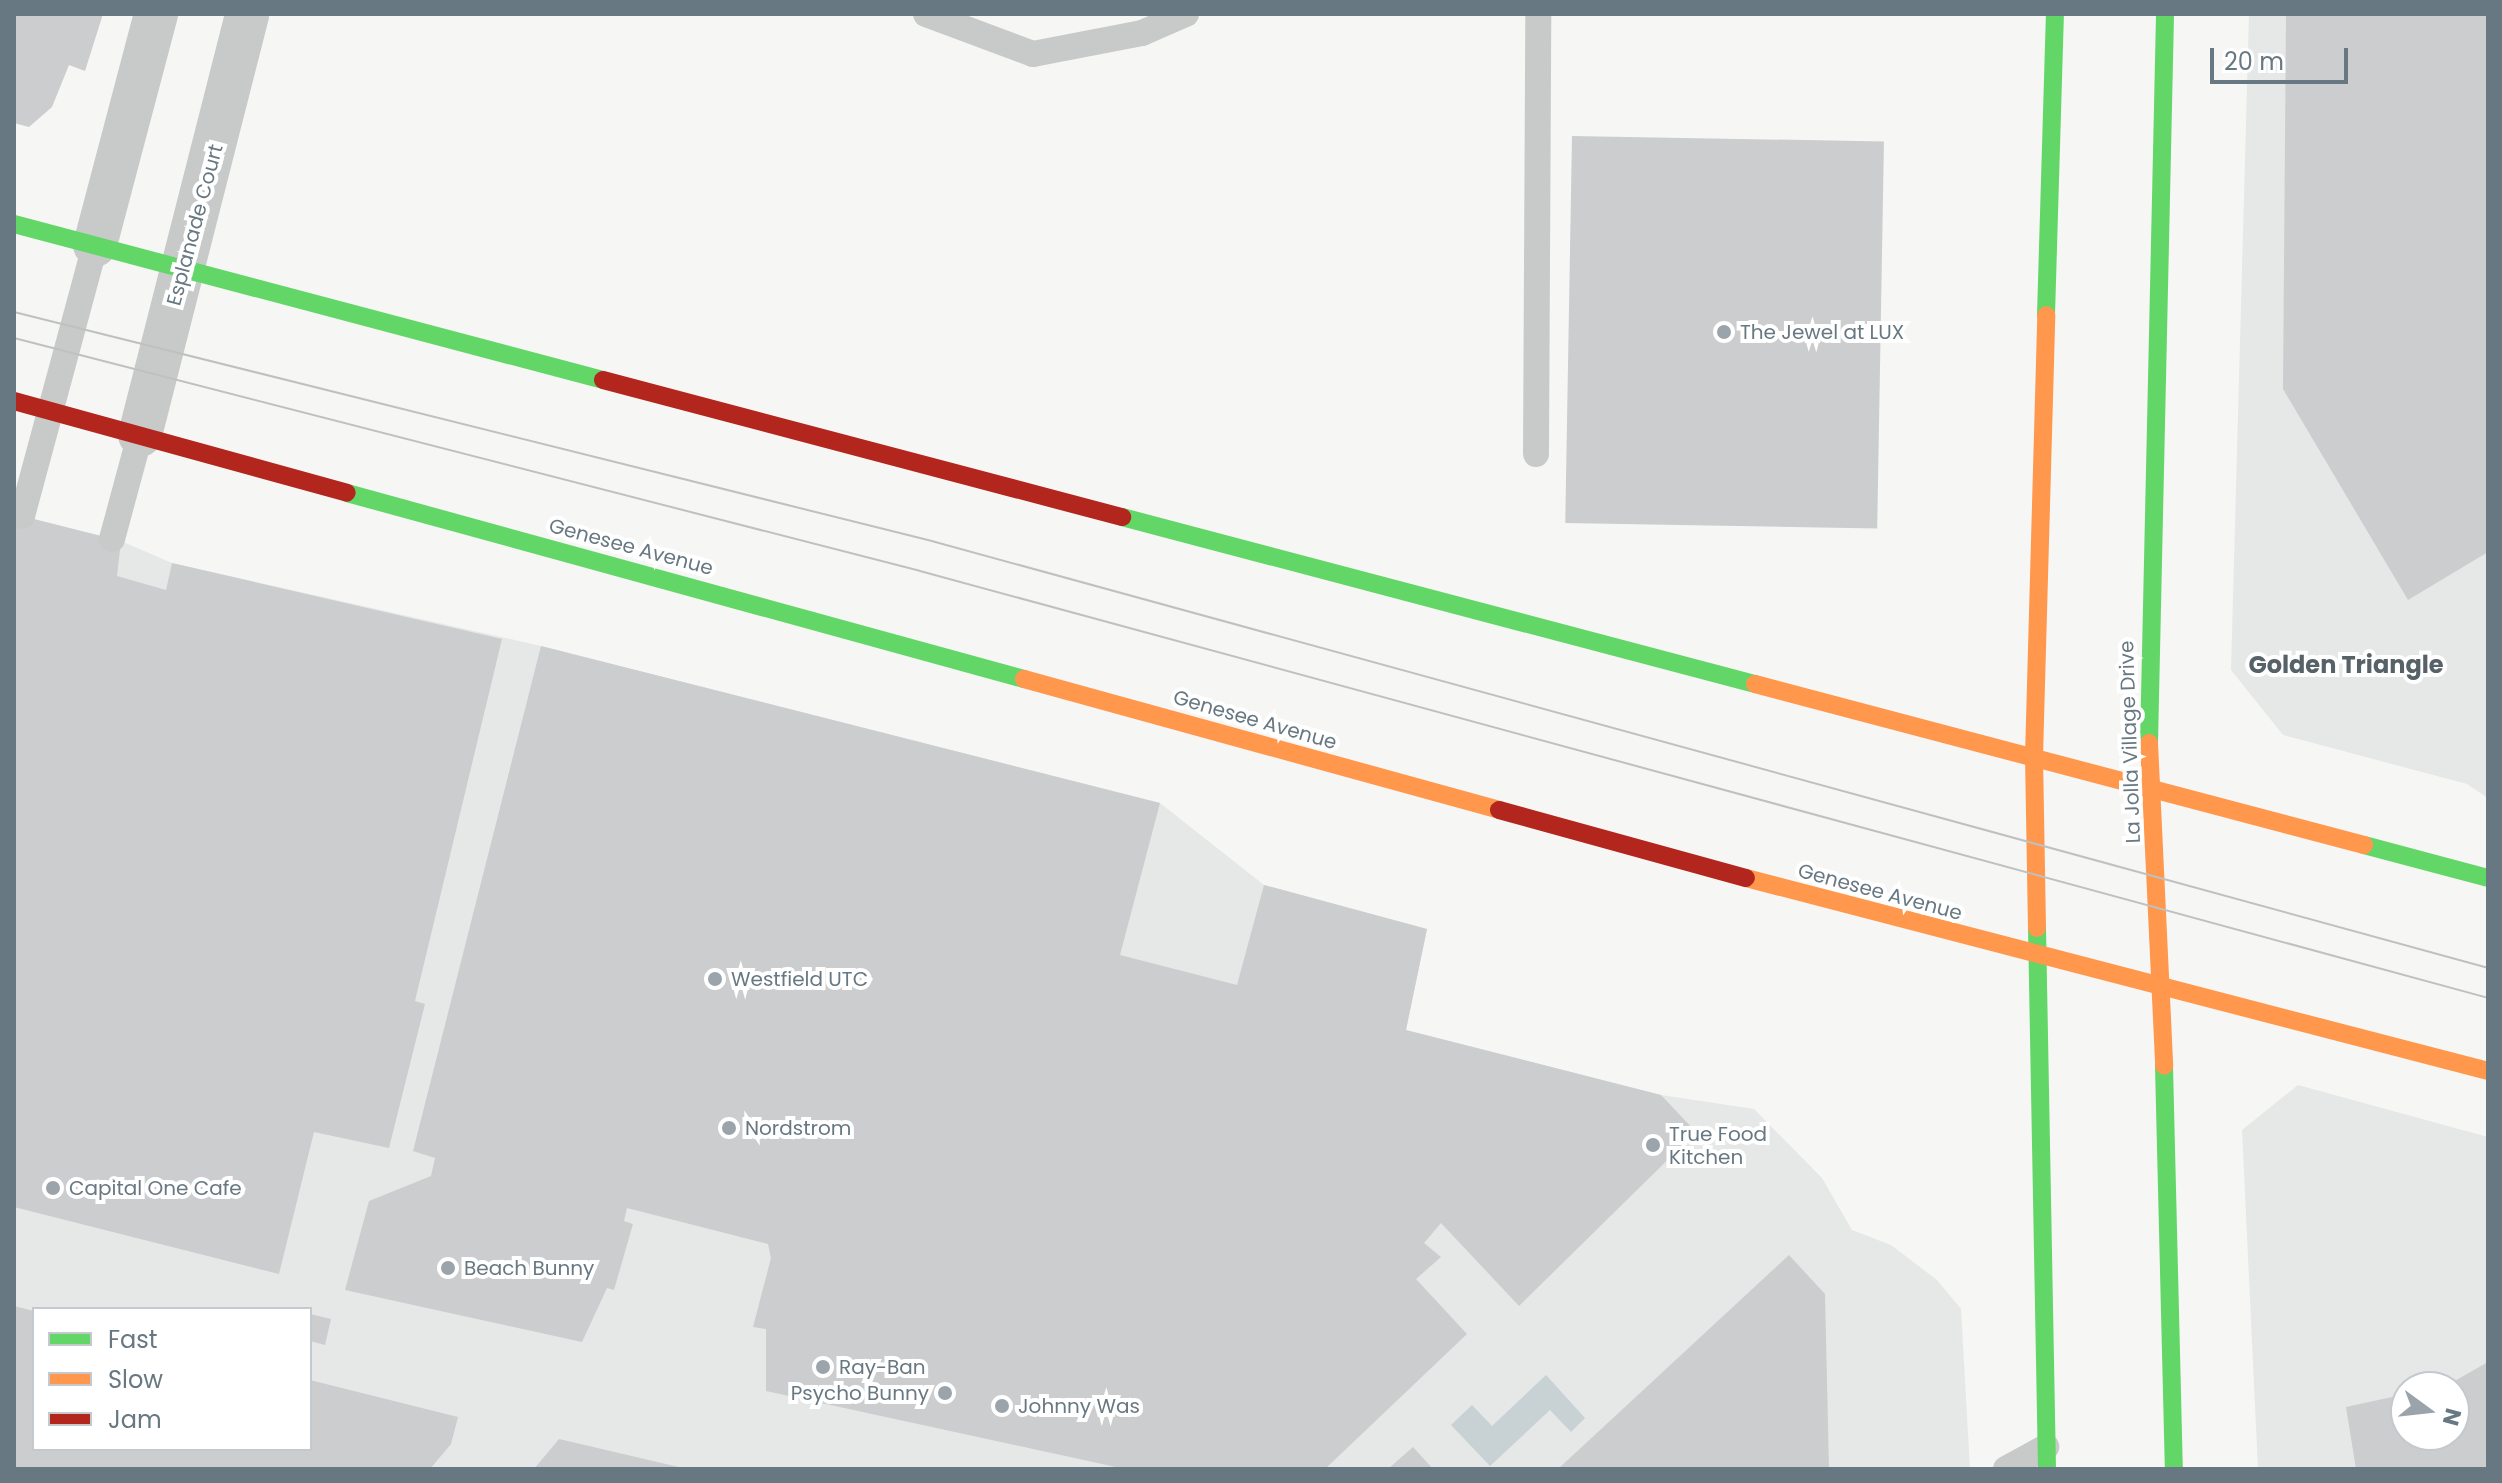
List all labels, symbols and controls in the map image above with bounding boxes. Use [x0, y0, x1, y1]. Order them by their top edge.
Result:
scale bar [2214, 32, 2352, 82]
text: 20 m [2224, 45, 2284, 78]
street label: Esplanade Court [162, 142, 228, 308]
place label: The Jewel at LUX [1740, 320, 1904, 344]
marker: The Jewel at LUX [1715, 323, 1733, 341]
street label: Genesee Avenue [546, 514, 716, 580]
street label: La Jolla Village Drive [2114, 640, 2146, 844]
district label: Golden Triangle [2248, 651, 2444, 679]
street label: Genesee Avenue [1171, 685, 1339, 755]
street label: Genesee Avenue [1795, 859, 1965, 925]
place label: Westfield UTC [731, 967, 868, 991]
marker: Westfield UTC [706, 970, 724, 988]
place label: Nordstrom [745, 1116, 851, 1140]
marker: Nordstrom [720, 1119, 738, 1137]
place label: True Food Kitchen [1669, 1122, 1767, 1169]
marker: True Food Kitchen [1644, 1136, 1662, 1154]
place label: Capital One Cafe [69, 1176, 242, 1200]
marker: Capital One Cafe [44, 1179, 62, 1197]
place label: Beach Bunny [464, 1256, 594, 1280]
marker: Beach Bunny [439, 1259, 457, 1277]
legend [32, 1307, 312, 1451]
text: Fast [108, 1323, 158, 1356]
place label: Ray-Ban [839, 1355, 926, 1379]
marker: Ray-Ban [814, 1358, 832, 1376]
text: Slow [108, 1363, 163, 1396]
north arrow [2390, 1371, 2470, 1451]
place label: Psycho Bunny [791, 1381, 929, 1405]
marker: Psycho Bunny [936, 1384, 954, 1402]
place label: Johnny Was [1018, 1394, 1140, 1418]
marker: Johnny Was [993, 1397, 1011, 1415]
text: Jam [108, 1403, 162, 1436]
text: N [2435, 1405, 2469, 1429]

